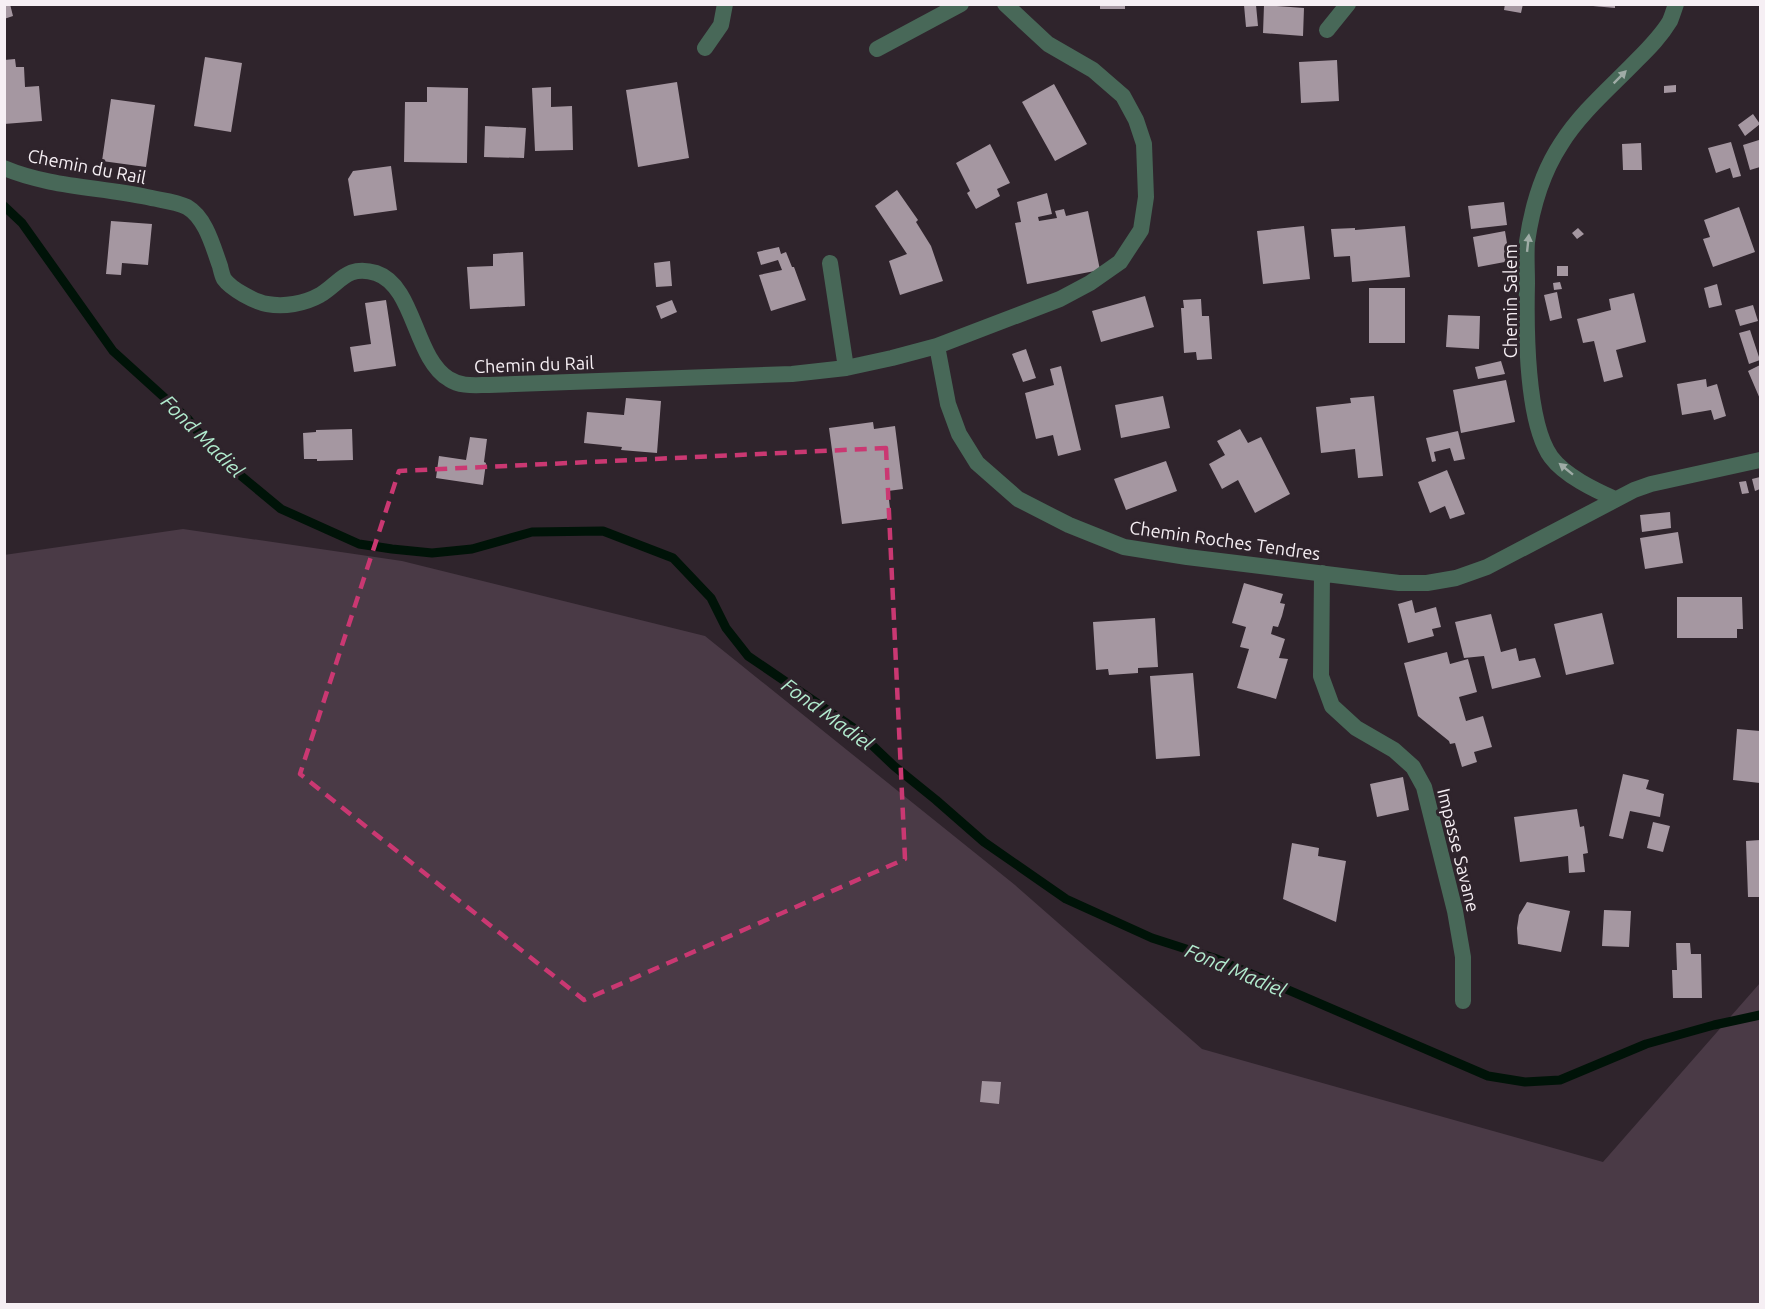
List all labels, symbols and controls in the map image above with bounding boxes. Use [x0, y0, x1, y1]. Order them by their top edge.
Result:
one-way arrow [1613, 70, 1628, 84]
street label: Chemin du Rail [26, 145, 148, 187]
one-way arrow [1523, 233, 1533, 252]
street label: Chemin Salem [1500, 244, 1520, 358]
street label: Chemin du Rail [474, 352, 595, 376]
water label: Fond Madiel [157, 390, 249, 482]
one-way arrow [1558, 464, 1573, 476]
street label: Chemin Roches Tendres [1128, 517, 1322, 563]
water label: Fond Madiel [778, 673, 879, 755]
street label: Impasse Savane [1434, 786, 1484, 914]
water label: Fond Madiel [1182, 938, 1290, 1002]

